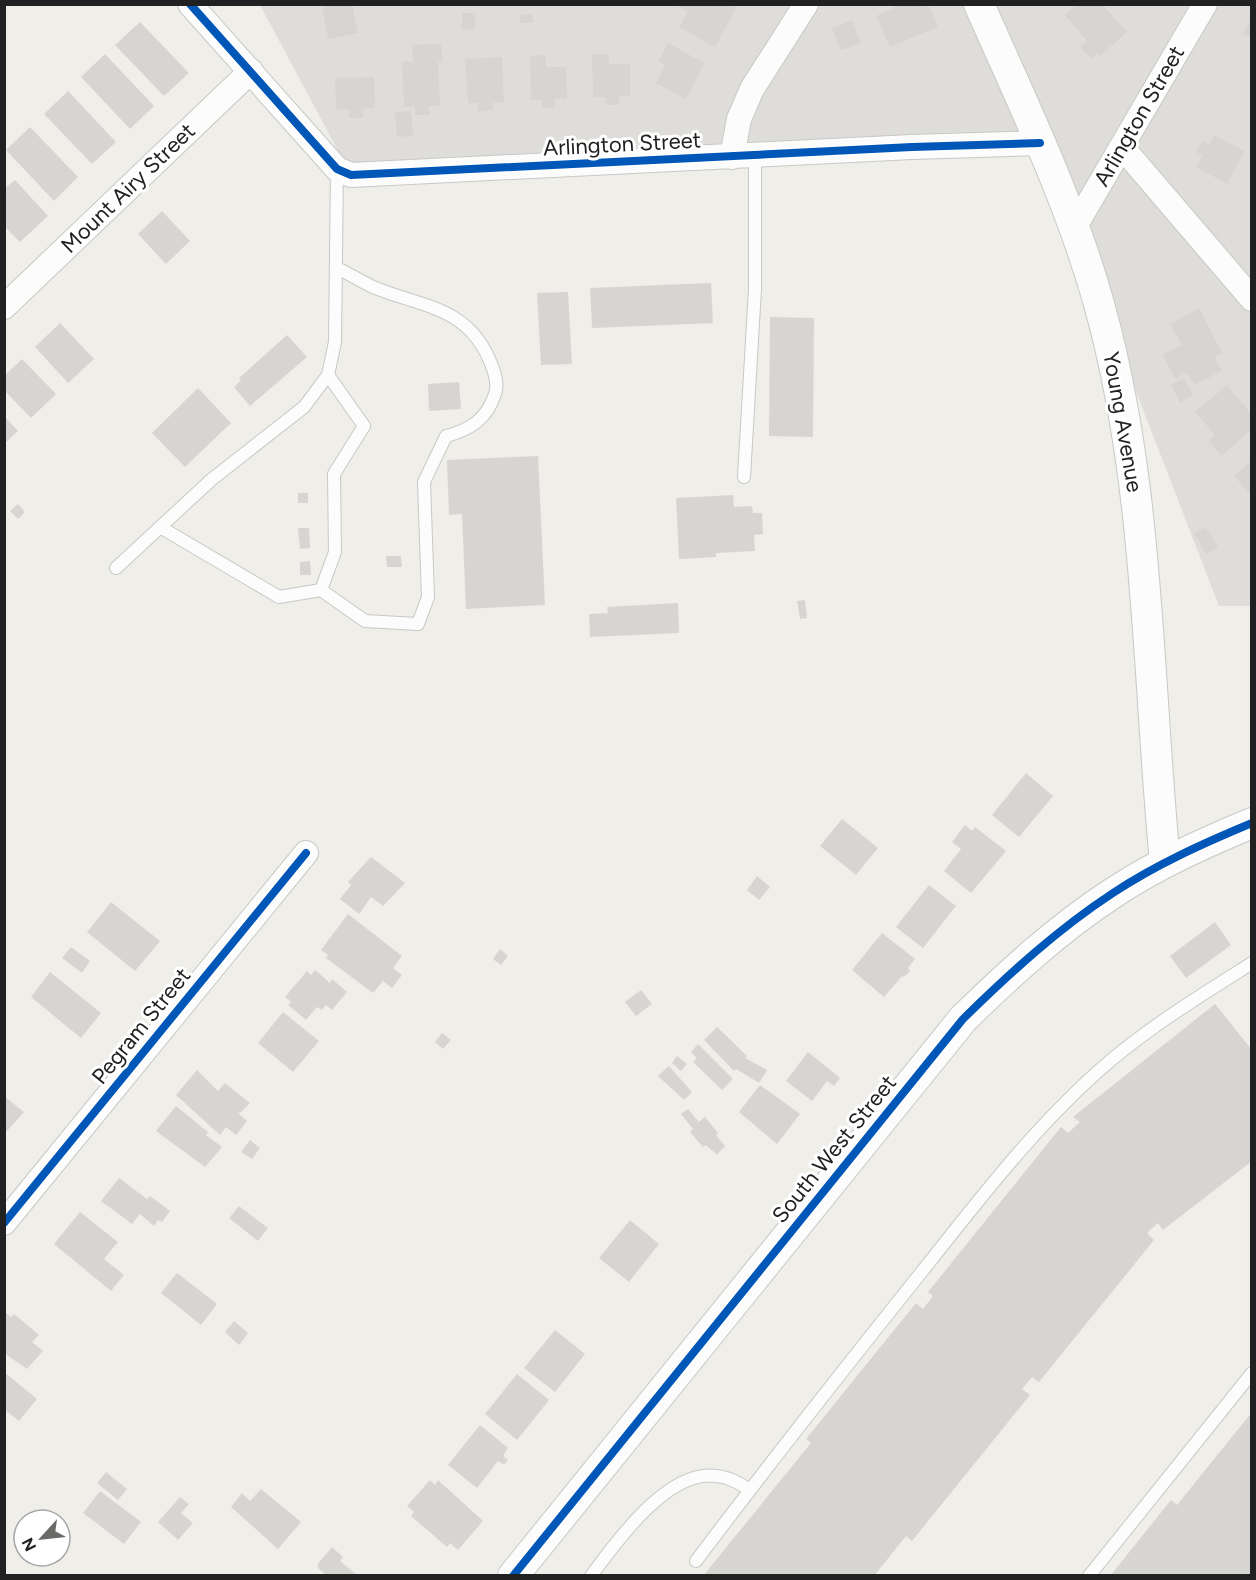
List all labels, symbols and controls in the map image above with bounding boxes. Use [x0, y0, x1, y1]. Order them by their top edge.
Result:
street label: Arlington Street [1088, 41, 1190, 191]
street label: Mount Airy Street [55, 117, 201, 259]
street label: Arlington Street [543, 126, 701, 162]
street label: Young Avenue [1097, 350, 1149, 494]
street label: Pegram Street [86, 962, 196, 1090]
street label: South West Street [766, 1070, 902, 1228]
north arrow [12, 1508, 72, 1568]
text: N [18, 1535, 40, 1554]

